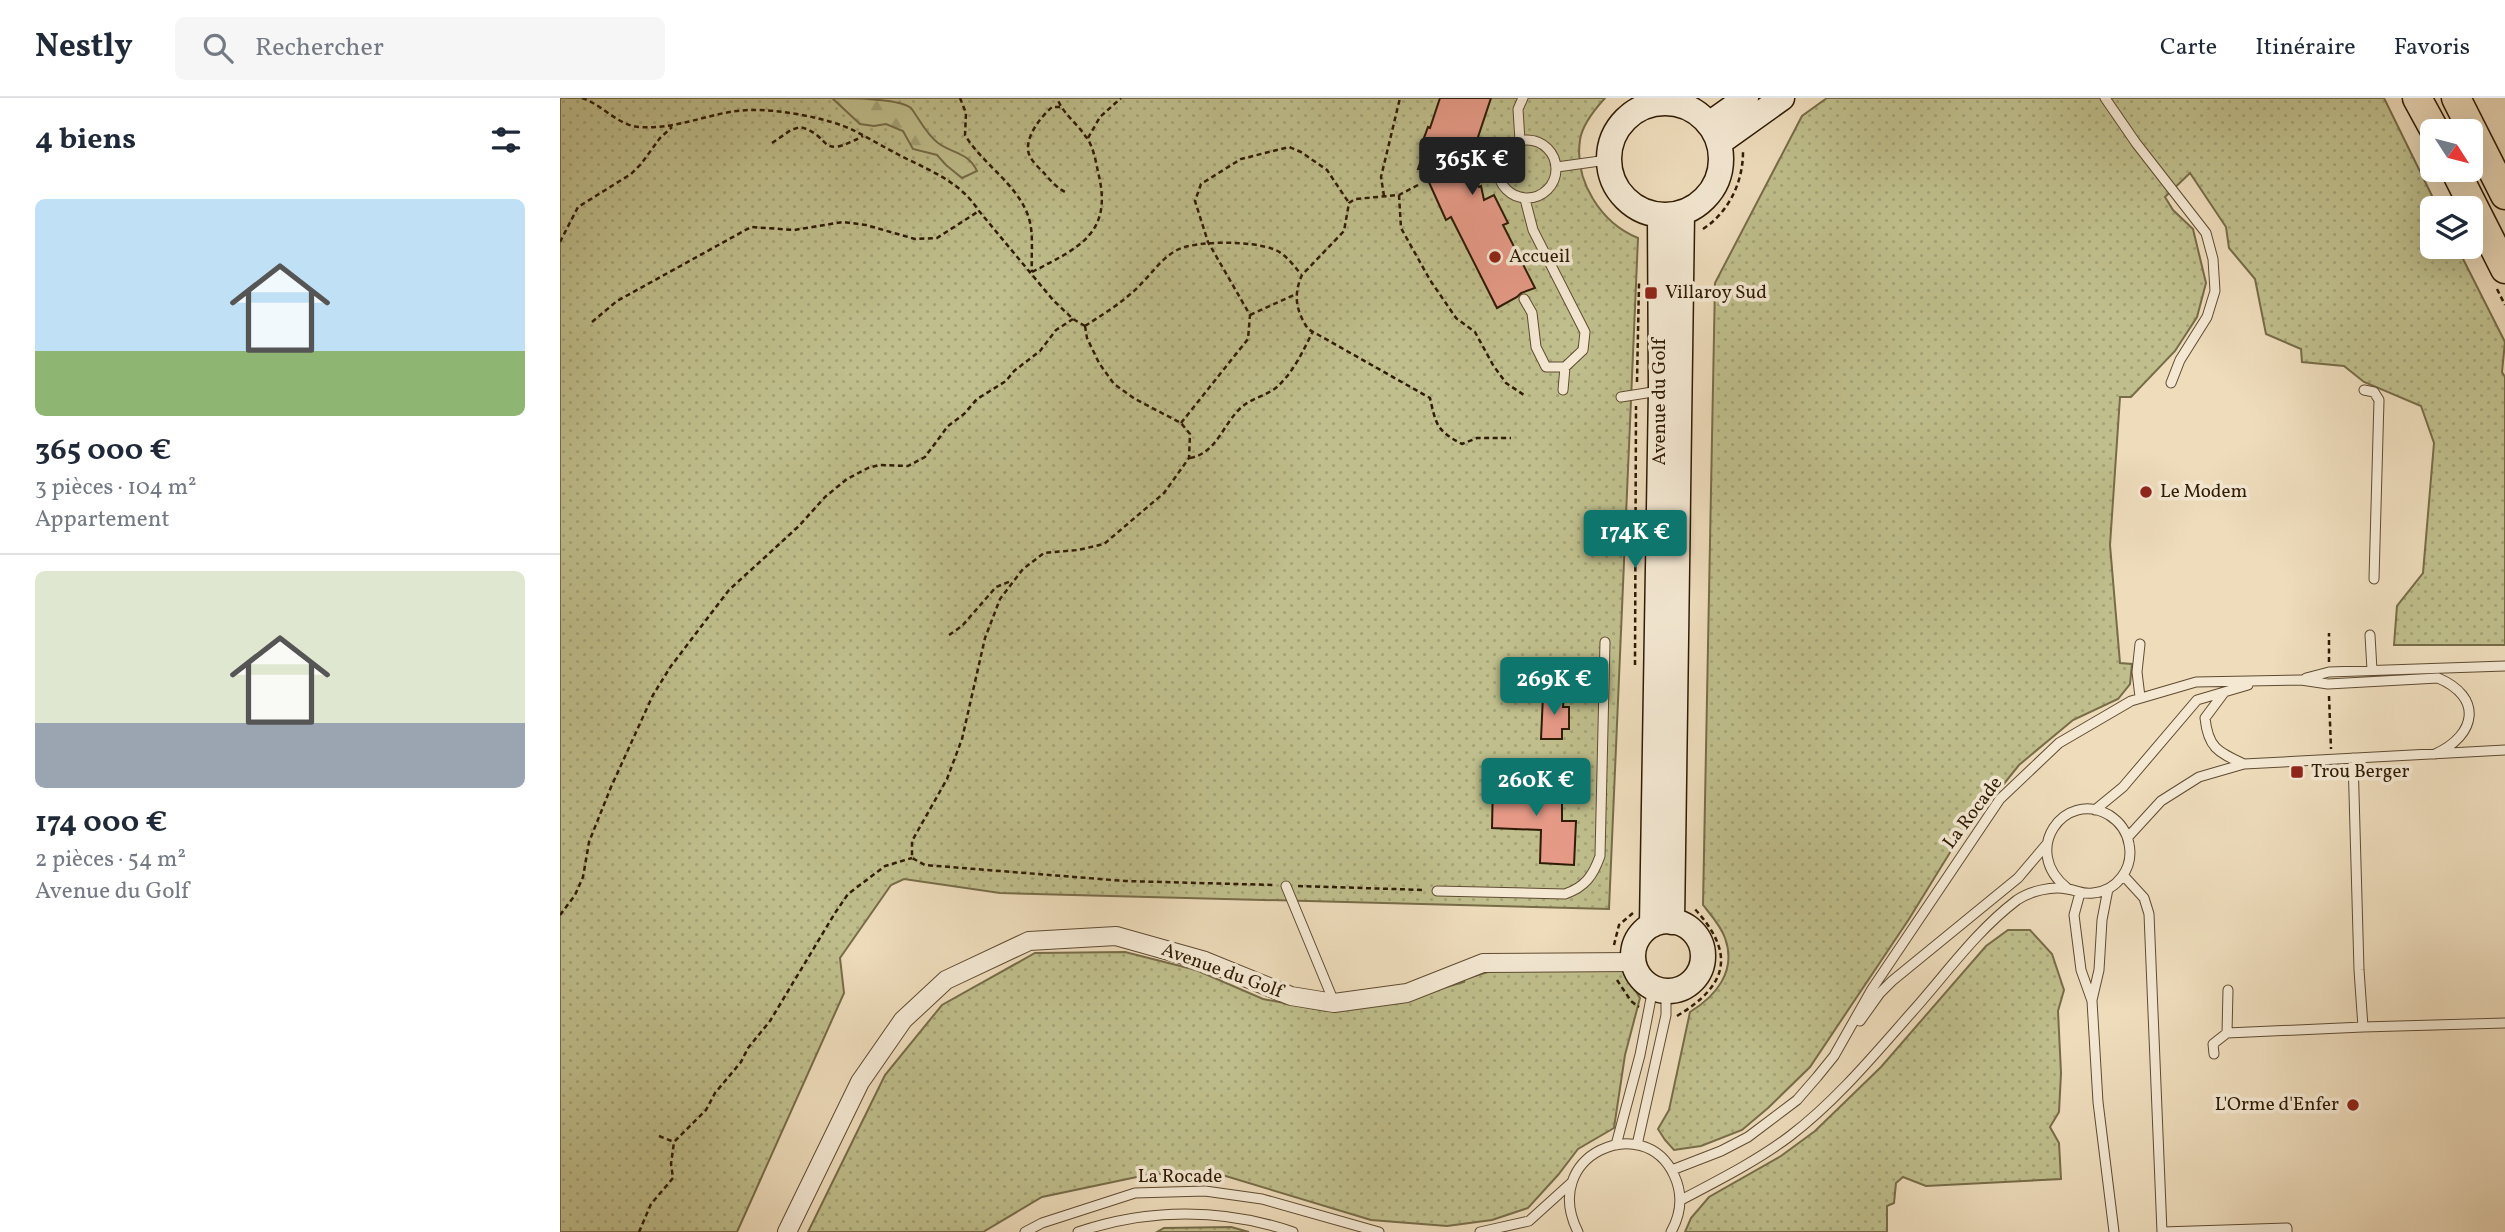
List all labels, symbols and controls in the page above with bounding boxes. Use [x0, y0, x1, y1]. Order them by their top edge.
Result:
search box [175, 17, 665, 80]
text: Nestly [35, 25, 133, 71]
icon: search [199, 29, 237, 67]
text: Rechercher [255, 30, 384, 66]
text: Carte [2160, 31, 2217, 65]
text: Itinéraire [2255, 31, 2356, 65]
text: Favoris [2394, 31, 2470, 65]
text: 4 biens [35, 119, 136, 161]
north arrow [2420, 119, 2483, 182]
map controls [2420, 119, 2483, 259]
icon: filters [487, 121, 525, 159]
pin: 365K € [1415, 138, 1529, 197]
text: 365K € [1435, 144, 1509, 176]
button: layers [2420, 196, 2483, 259]
place label: Accueil [1509, 244, 1570, 270]
icon: home [217, 245, 343, 371]
marker: Accueil [1487, 249, 1503, 265]
place label: Villaroy Sud [1665, 280, 1767, 306]
marker: Villaroy Sud [1643, 285, 1659, 301]
street label: Avenue du Golf [1647, 337, 1673, 466]
text: 365 000 € [35, 430, 171, 472]
text: 3 pièces · 104 m² [35, 472, 197, 504]
place label: Le Modem [2160, 479, 2248, 505]
marker: Le Modem [2138, 484, 2154, 500]
text: Appartement [35, 504, 170, 536]
pin: 174K € [1578, 510, 1692, 570]
text: 174K € [1600, 517, 1670, 549]
icon: home [217, 617, 343, 743]
pin: 269K € [1497, 658, 1611, 717]
text: 269K € [1516, 664, 1592, 696]
pin: 260K € [1479, 758, 1593, 818]
place label: Trou Berger [2311, 759, 2409, 785]
marker: Trou Berger [2289, 764, 2305, 780]
text: 260K € [1498, 765, 1574, 797]
street label: La Rocade [1937, 772, 2009, 854]
text: 174 000 € [35, 802, 167, 844]
text: 2 pièces · 54 m² [35, 844, 186, 876]
text: Avenue du Golf [35, 876, 189, 908]
street label: Avenue du Golf [1158, 937, 1288, 1005]
place label: L'Orme d'Enfer [2215, 1092, 2339, 1118]
marker: L'Orme d'Enfer [2345, 1097, 2361, 1113]
street label: La Rocade [1138, 1164, 1222, 1190]

